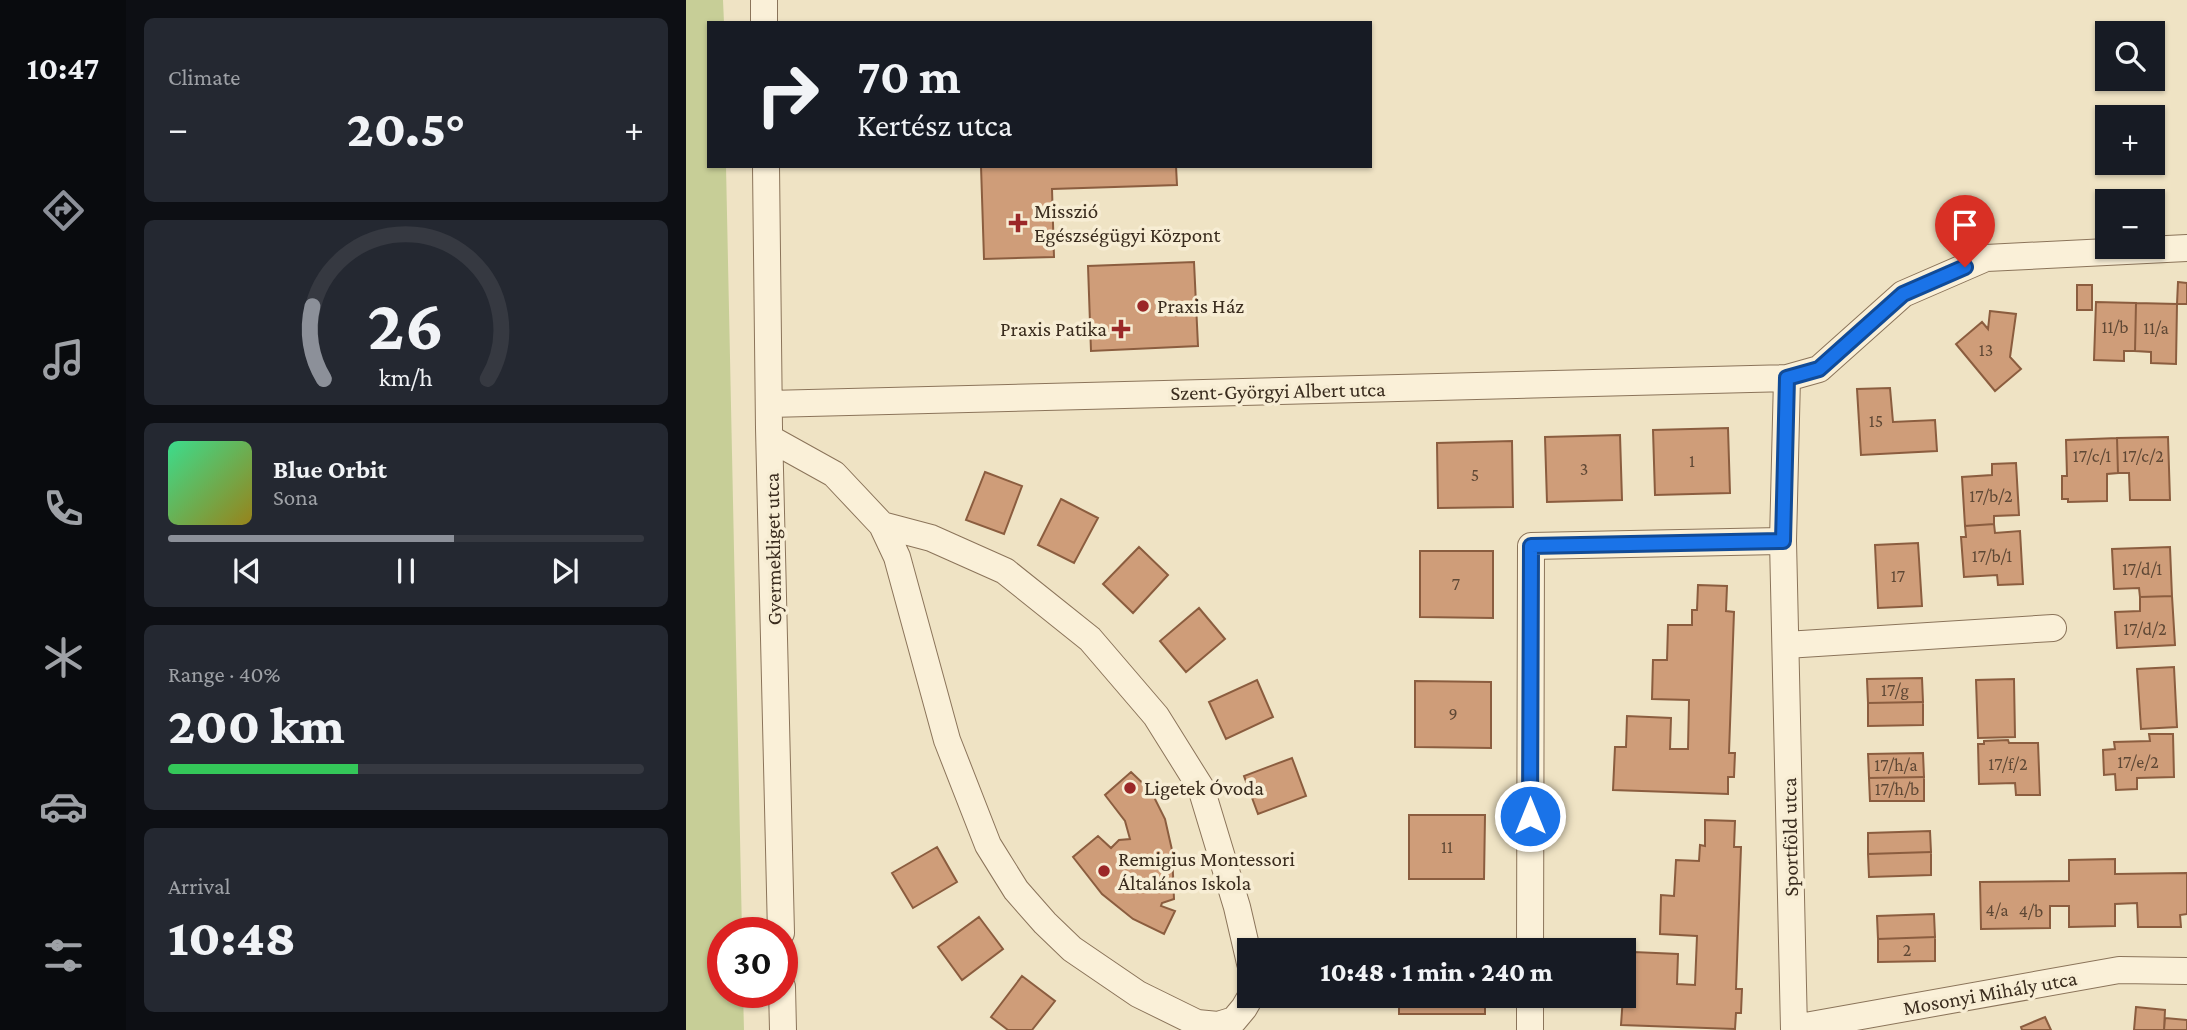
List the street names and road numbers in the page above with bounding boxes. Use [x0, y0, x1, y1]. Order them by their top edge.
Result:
street label: Szent-Györgyi Albert utca [1170, 377, 1386, 405]
street label: Gyermekliget utca [760, 472, 786, 626]
street label: Sportföld utca [1777, 777, 1803, 897]
street label: Mosonyi Mihály utca [1901, 966, 2079, 1020]

